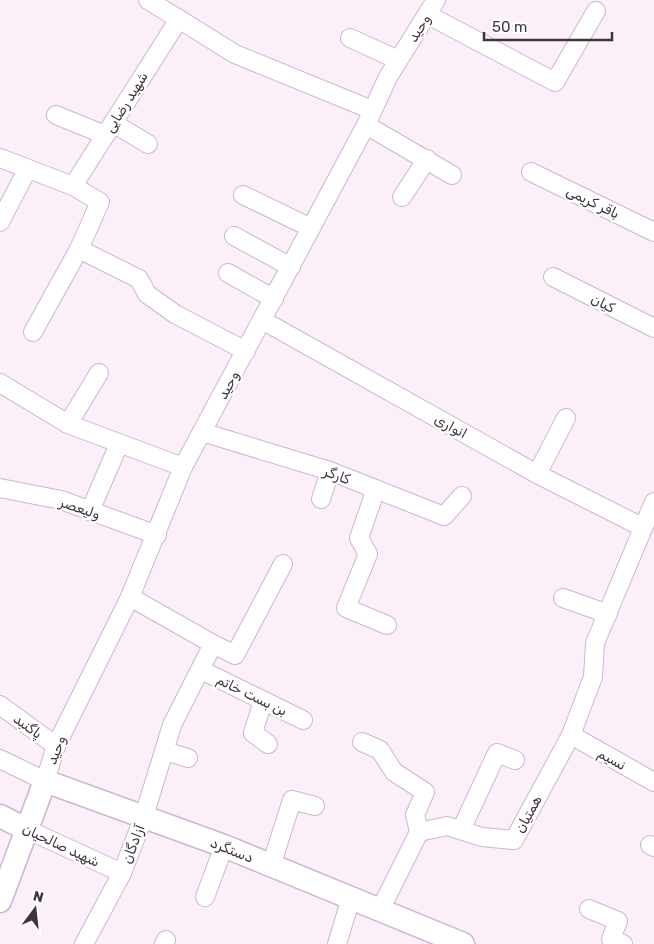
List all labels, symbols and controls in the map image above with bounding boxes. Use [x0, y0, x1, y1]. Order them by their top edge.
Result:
scale bar [484, 10, 612, 42]
street label: وحید [404, 11, 435, 45]
text: 50 m [492, 18, 527, 36]
street label: شهید رضایی [101, 69, 152, 136]
street label: باقر کریمی [564, 182, 622, 223]
street label: کیان [588, 290, 618, 317]
street label: وحید [214, 368, 243, 402]
street label: انواری [431, 411, 470, 442]
street label: کارگر [320, 463, 353, 488]
street label: ولیعصر [56, 493, 102, 523]
street label: بن بست خاتم [214, 671, 290, 720]
street label: پاگنبد [9, 710, 45, 743]
street label: وحید [43, 733, 70, 767]
street label: نسیم [595, 745, 629, 774]
street label: همتیان [511, 792, 546, 836]
street label: شهید صالحیان [19, 820, 102, 871]
street label: آزادگان [118, 822, 149, 866]
street label: دستگرد [208, 834, 256, 867]
north arrow [10, 884, 60, 934]
text: N [31, 887, 45, 906]

